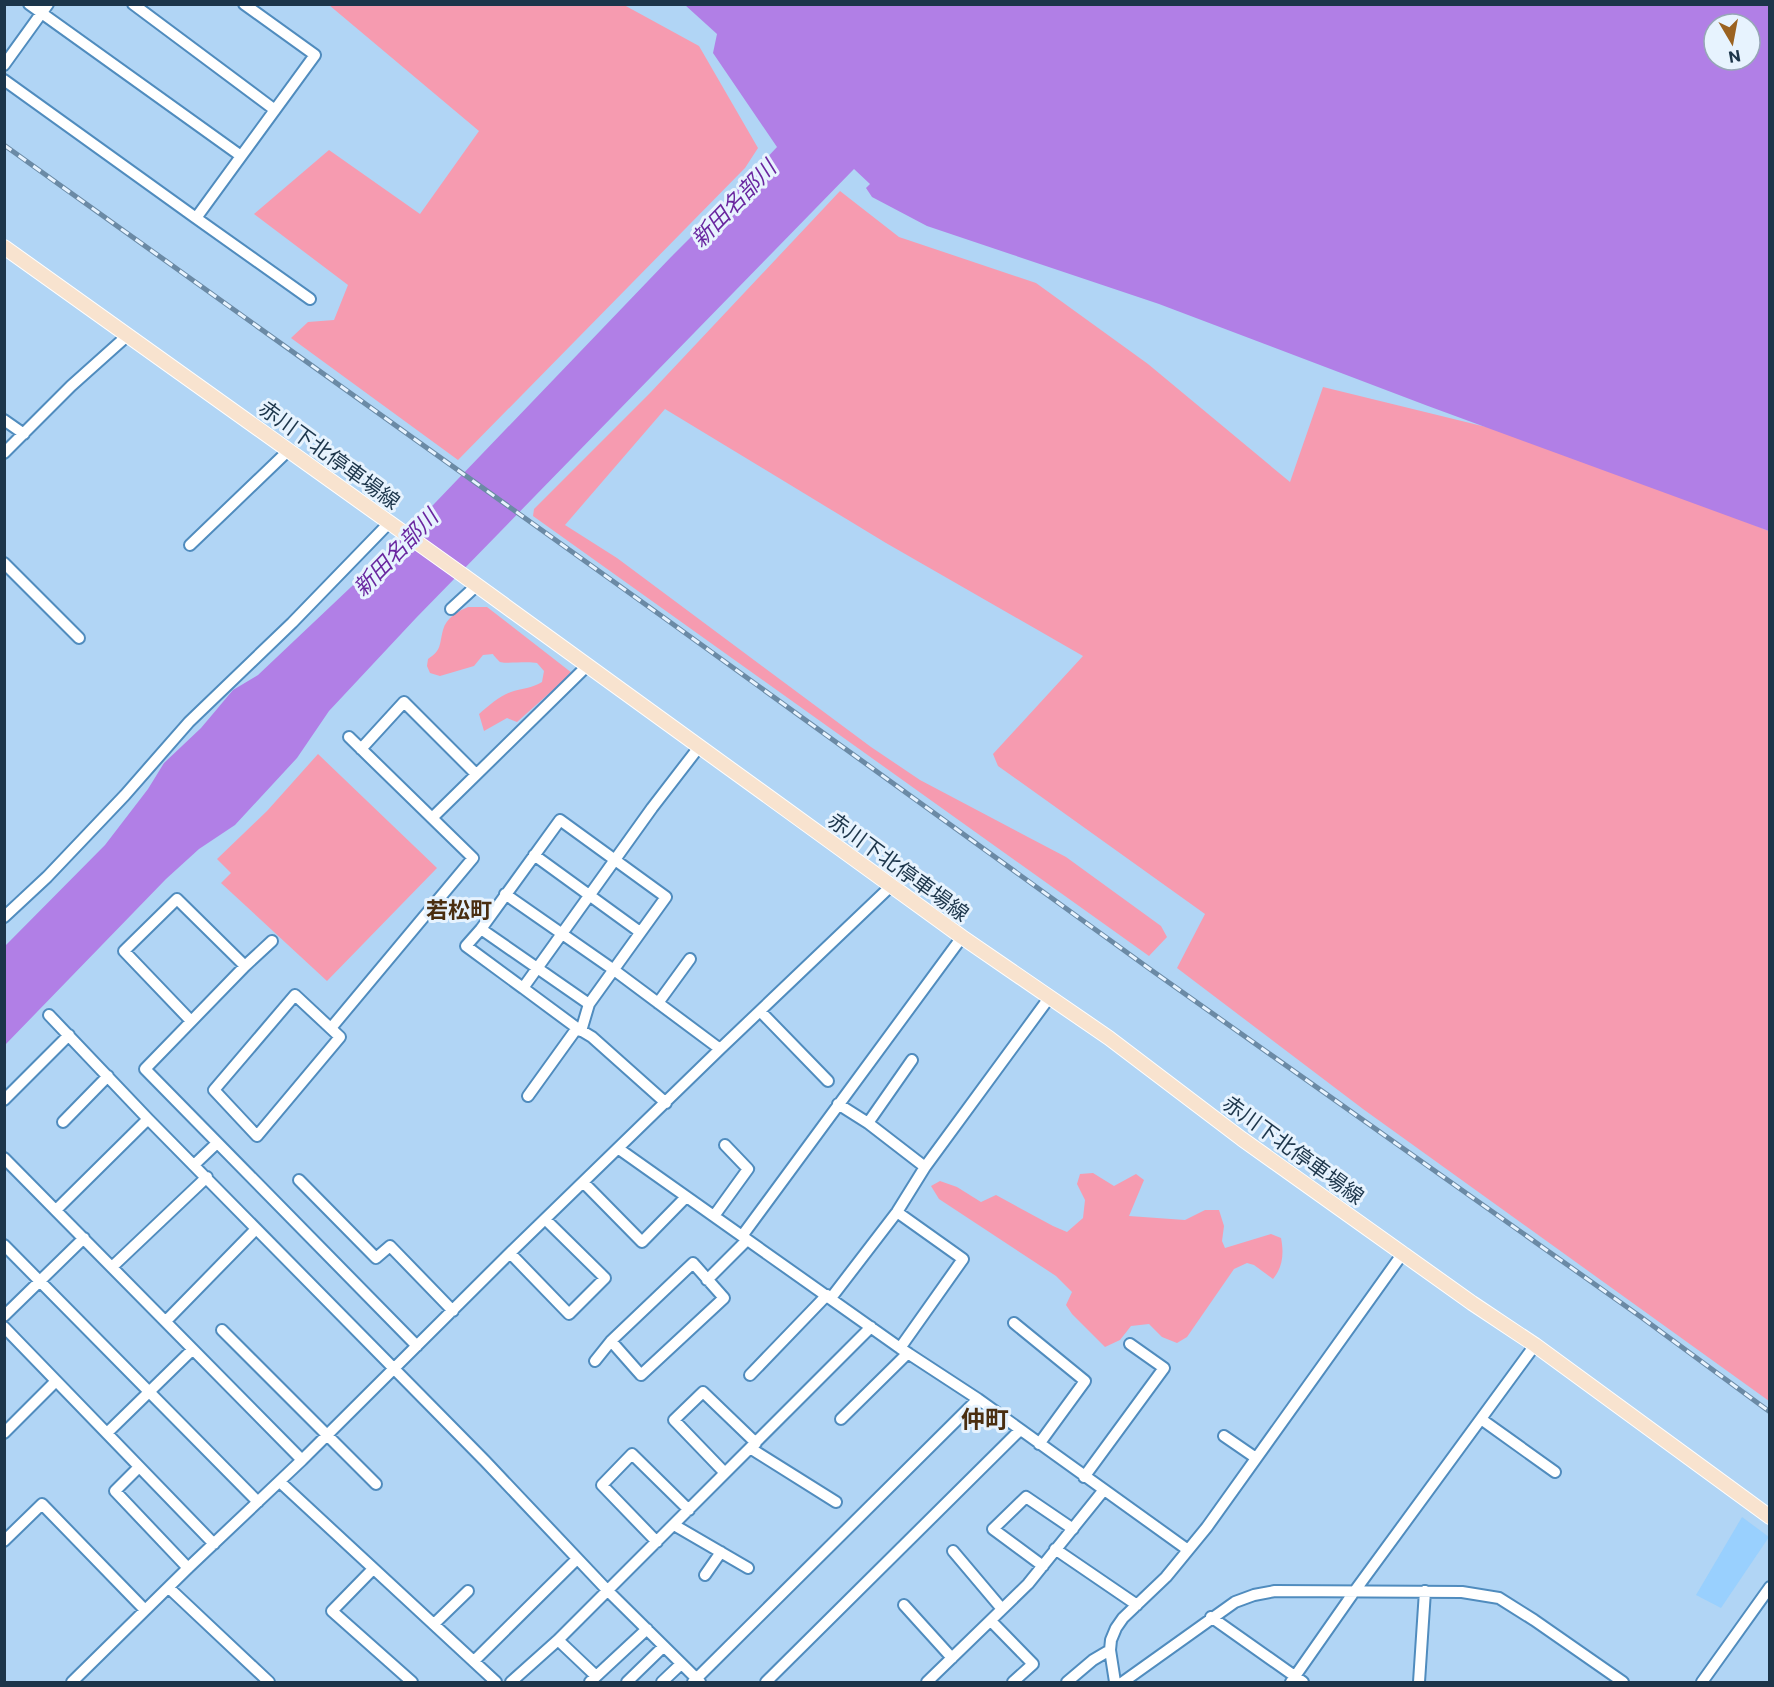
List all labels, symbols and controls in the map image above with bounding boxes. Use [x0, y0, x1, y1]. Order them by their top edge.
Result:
north arrow [1702, 12, 1762, 72]
text: N [1727, 47, 1742, 68]
water label: 新田名部川 [685, 153, 782, 252]
street label: 赤川下北停車場線 [255, 395, 405, 513]
water label: 新田名部川 [347, 502, 444, 601]
street label: 赤川下北停車場線 [824, 807, 974, 925]
district label: 若松町 [426, 896, 492, 923]
street label: 赤川下北停車場線 [1219, 1090, 1369, 1208]
district label: 仲町 [961, 1404, 1009, 1433]

